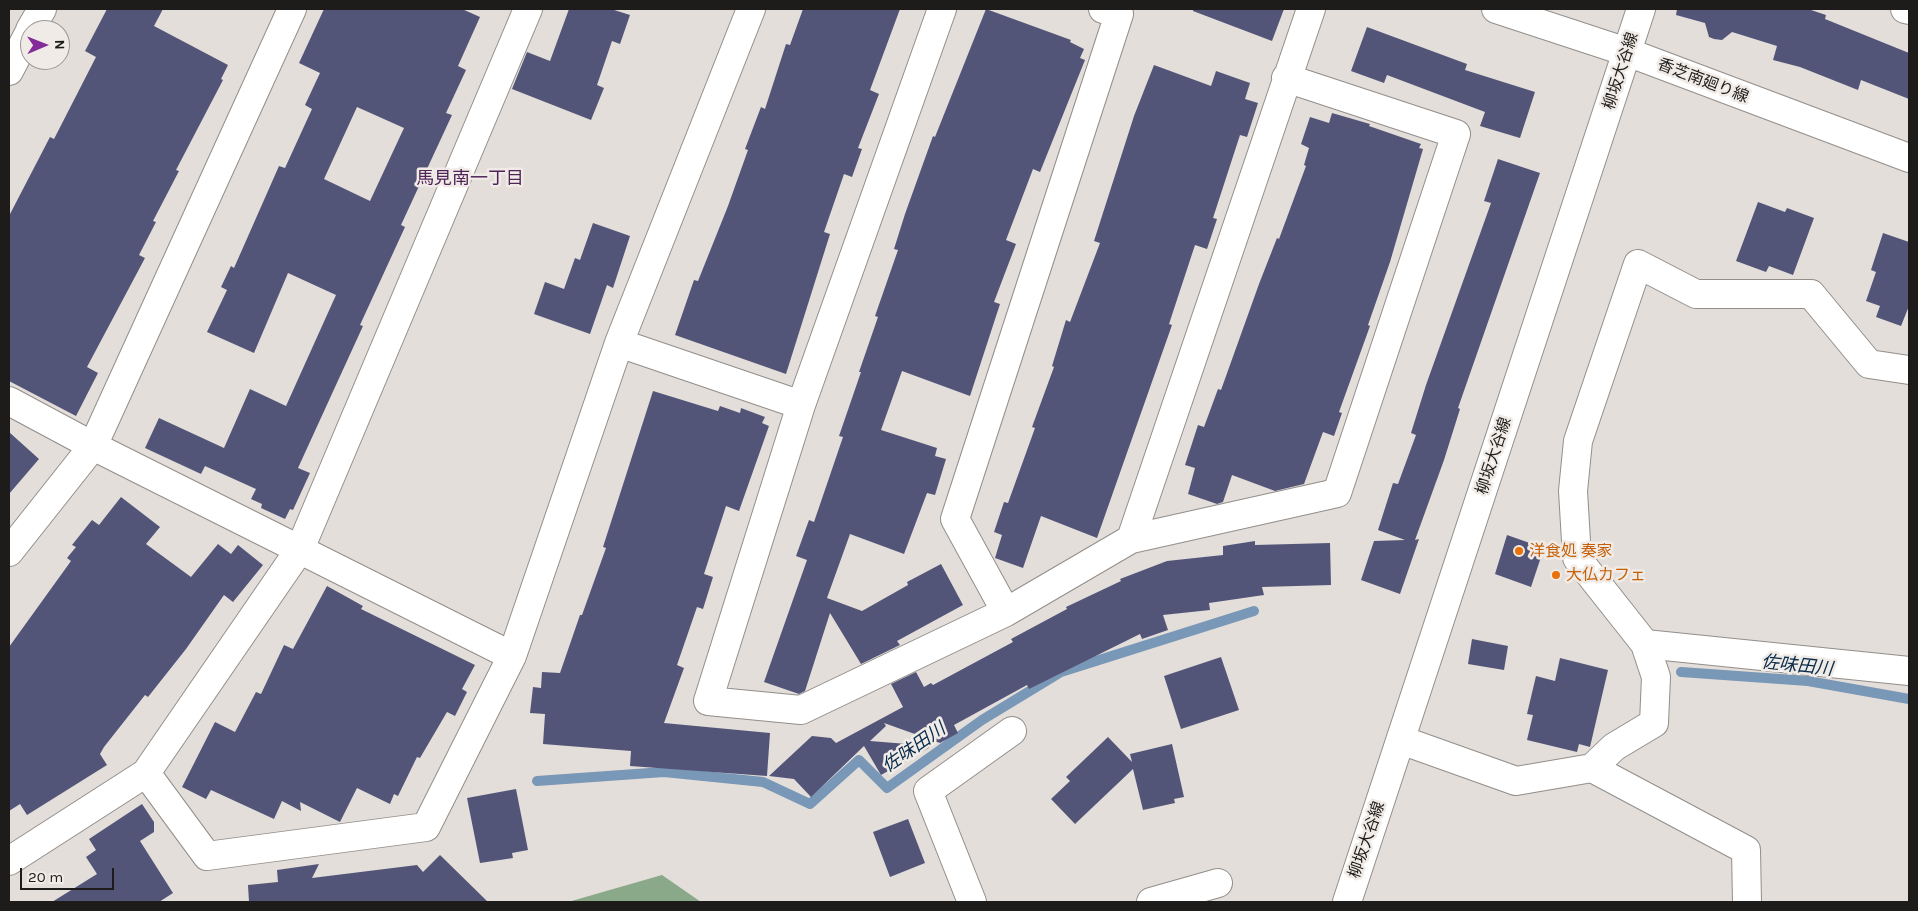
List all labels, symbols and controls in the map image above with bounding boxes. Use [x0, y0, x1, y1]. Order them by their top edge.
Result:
north arrow [20, 20, 70, 70]
street label: 柳坂大谷線 [1600, 30, 1642, 112]
text: N [51, 40, 68, 50]
street label: 香芝南廻り線 [1655, 55, 1751, 107]
district label: 馬見南一丁目 [416, 168, 524, 190]
street label: 柳坂大谷線 [1473, 415, 1515, 497]
place label: 洋食処 奏家 [1529, 541, 1613, 561]
marker: 洋食処 奏家 [1513, 545, 1525, 557]
place label: 大仏カフェ [1566, 565, 1646, 585]
marker: 大仏カフェ [1550, 569, 1562, 581]
water label: 佐味田川 [1760, 651, 1834, 681]
water label: 佐味田川 [878, 719, 950, 777]
street label: 柳坂大谷線 [1345, 799, 1389, 881]
scale bar [22, 858, 116, 890]
text: 20 m [28, 868, 63, 886]

